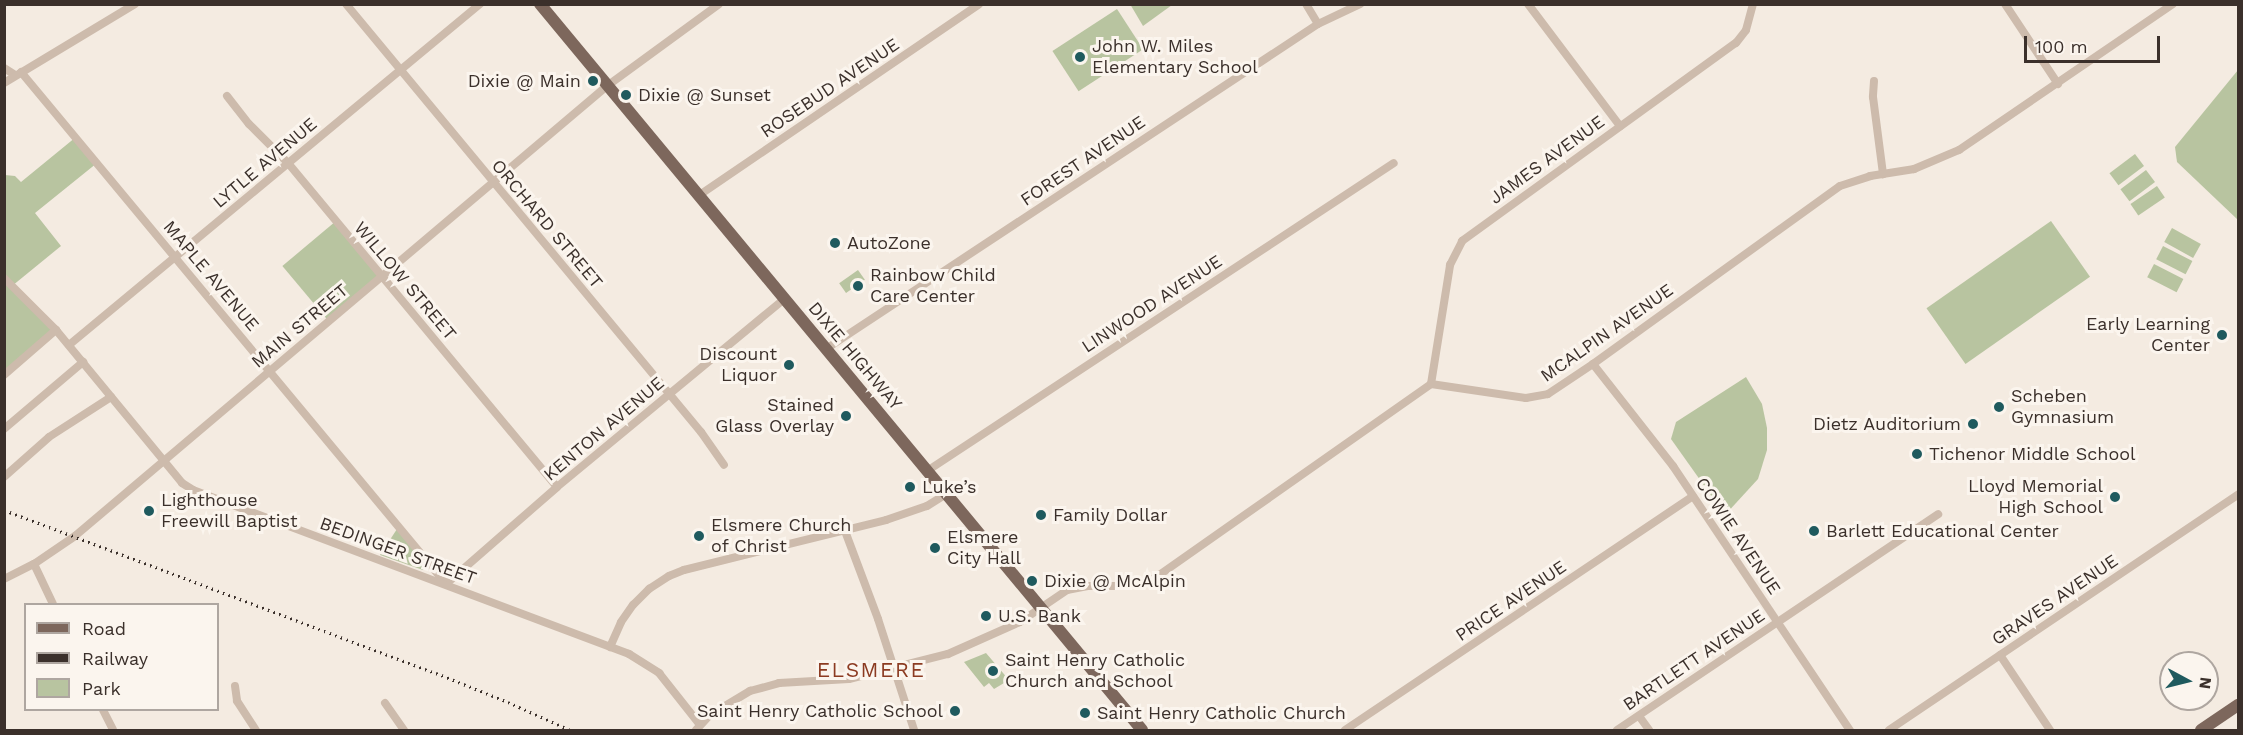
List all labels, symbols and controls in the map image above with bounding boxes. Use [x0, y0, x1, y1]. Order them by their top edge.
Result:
scale bar [2027, 24, 2164, 62]
street label: ROSEBUD AVENUE [756, 33, 904, 143]
place label: John W. Miles Elementary School [1092, 36, 1258, 78]
text: 100 m [2035, 36, 2088, 57]
marker: John W. Miles Elementary School [1073, 50, 1087, 64]
place label: Dixie @ Main [468, 70, 581, 92]
marker: Dixie @ Main [586, 74, 600, 88]
place label: Dixie @ Sunset [638, 84, 771, 106]
marker: Dixie @ Sunset [619, 88, 633, 102]
street label: FOREST AVENUE [1016, 111, 1150, 211]
street label: JAMES AVENUE [1485, 111, 1609, 209]
street label: LYTLE AVENUE [208, 113, 322, 213]
street label: ORCHARD STREET [487, 155, 607, 293]
street label: MAPLE AVENUE [158, 216, 264, 336]
street label: WILLOW STREET [349, 217, 461, 345]
place label: AutoZone [847, 232, 931, 254]
marker: AutoZone [828, 236, 842, 250]
street label: LINWOOD AVENUE [1077, 250, 1227, 358]
place label: Rainbow Child Care Center [870, 265, 996, 308]
street label: MAIN STREET [247, 279, 353, 373]
marker: Rainbow Child Care Center [851, 279, 865, 293]
street label: MCALPIN AVENUE [1536, 279, 1678, 387]
street label: DIXIE HIGHWAY [804, 298, 906, 414]
place label: Early Learning Center [2085, 314, 2210, 356]
marker: Early Learning Center [2215, 328, 2229, 342]
place label: Discount Liquor [699, 344, 777, 386]
marker: Discount Liquor [782, 358, 796, 372]
street label: KENTON AVENUE [539, 372, 669, 486]
place label: Scheben Gymnasium [2011, 386, 2114, 428]
place label: Stained Glass Overlay [715, 395, 834, 438]
marker: Scheben Gymnasium [1992, 400, 2006, 414]
marker: Stained Glass Overlay [839, 409, 853, 423]
place label: Dietz Auditorium [1812, 413, 1961, 435]
marker: Dietz Auditorium [1966, 417, 1980, 431]
place label: Tichenor Middle School [1929, 443, 2136, 465]
marker: Tichenor Middle School [1910, 447, 1924, 461]
street label: COWIE AVENUE [1691, 473, 1785, 599]
place label: Luke’s [922, 476, 977, 498]
place label: Lloyd Memorial High School [1968, 476, 2103, 518]
marker: Luke’s [903, 480, 917, 494]
place label: Lighthouse Freewill Baptist [161, 490, 298, 532]
marker: Lloyd Memorial High School [2108, 490, 2122, 504]
marker: Lighthouse Freewill Baptist [142, 504, 156, 518]
place label: Family Dollar [1053, 504, 1168, 526]
marker: Family Dollar [1034, 508, 1048, 522]
street label: BEDINGER STREET [317, 513, 479, 589]
place label: Elsmere Church of Christ [711, 515, 851, 558]
place label: Barlett Educational Center [1826, 520, 2060, 542]
marker: Barlett Educational Center [1807, 524, 1821, 538]
place label: Elsmere City Hall [947, 527, 1021, 570]
marker: Elsmere Church of Christ [692, 529, 706, 543]
marker: Elsmere City Hall [928, 541, 942, 555]
street label: GRAVES AVENUE [1988, 550, 2122, 650]
street label: PRICE AVENUE [1451, 556, 1571, 646]
place label: Dixie @ McAlpin [1044, 570, 1186, 592]
marker: Dixie @ McAlpin [1025, 574, 1039, 588]
legend [24, 603, 219, 711]
street label: BARTLETT AVENUE [1619, 604, 1769, 716]
place label: U.S. Bank [998, 605, 1081, 627]
marker: U.S. Bank [979, 609, 993, 623]
text: Road [82, 618, 126, 639]
text: Railway [82, 648, 148, 669]
place label: Saint Henry Catholic Church and School [1005, 650, 1185, 692]
north arrow [2159, 651, 2219, 711]
district label: ELSMERE [817, 657, 925, 683]
marker: Saint Henry Catholic Church and School [986, 664, 1000, 678]
text: N [2195, 676, 2216, 690]
text: Park [82, 678, 121, 699]
place label: Saint Henry Catholic School [697, 700, 943, 722]
place label: Saint Henry Catholic Church [1097, 702, 1346, 724]
marker: Saint Henry Catholic School [948, 704, 962, 718]
marker: Saint Henry Catholic Church [1078, 706, 1092, 720]

